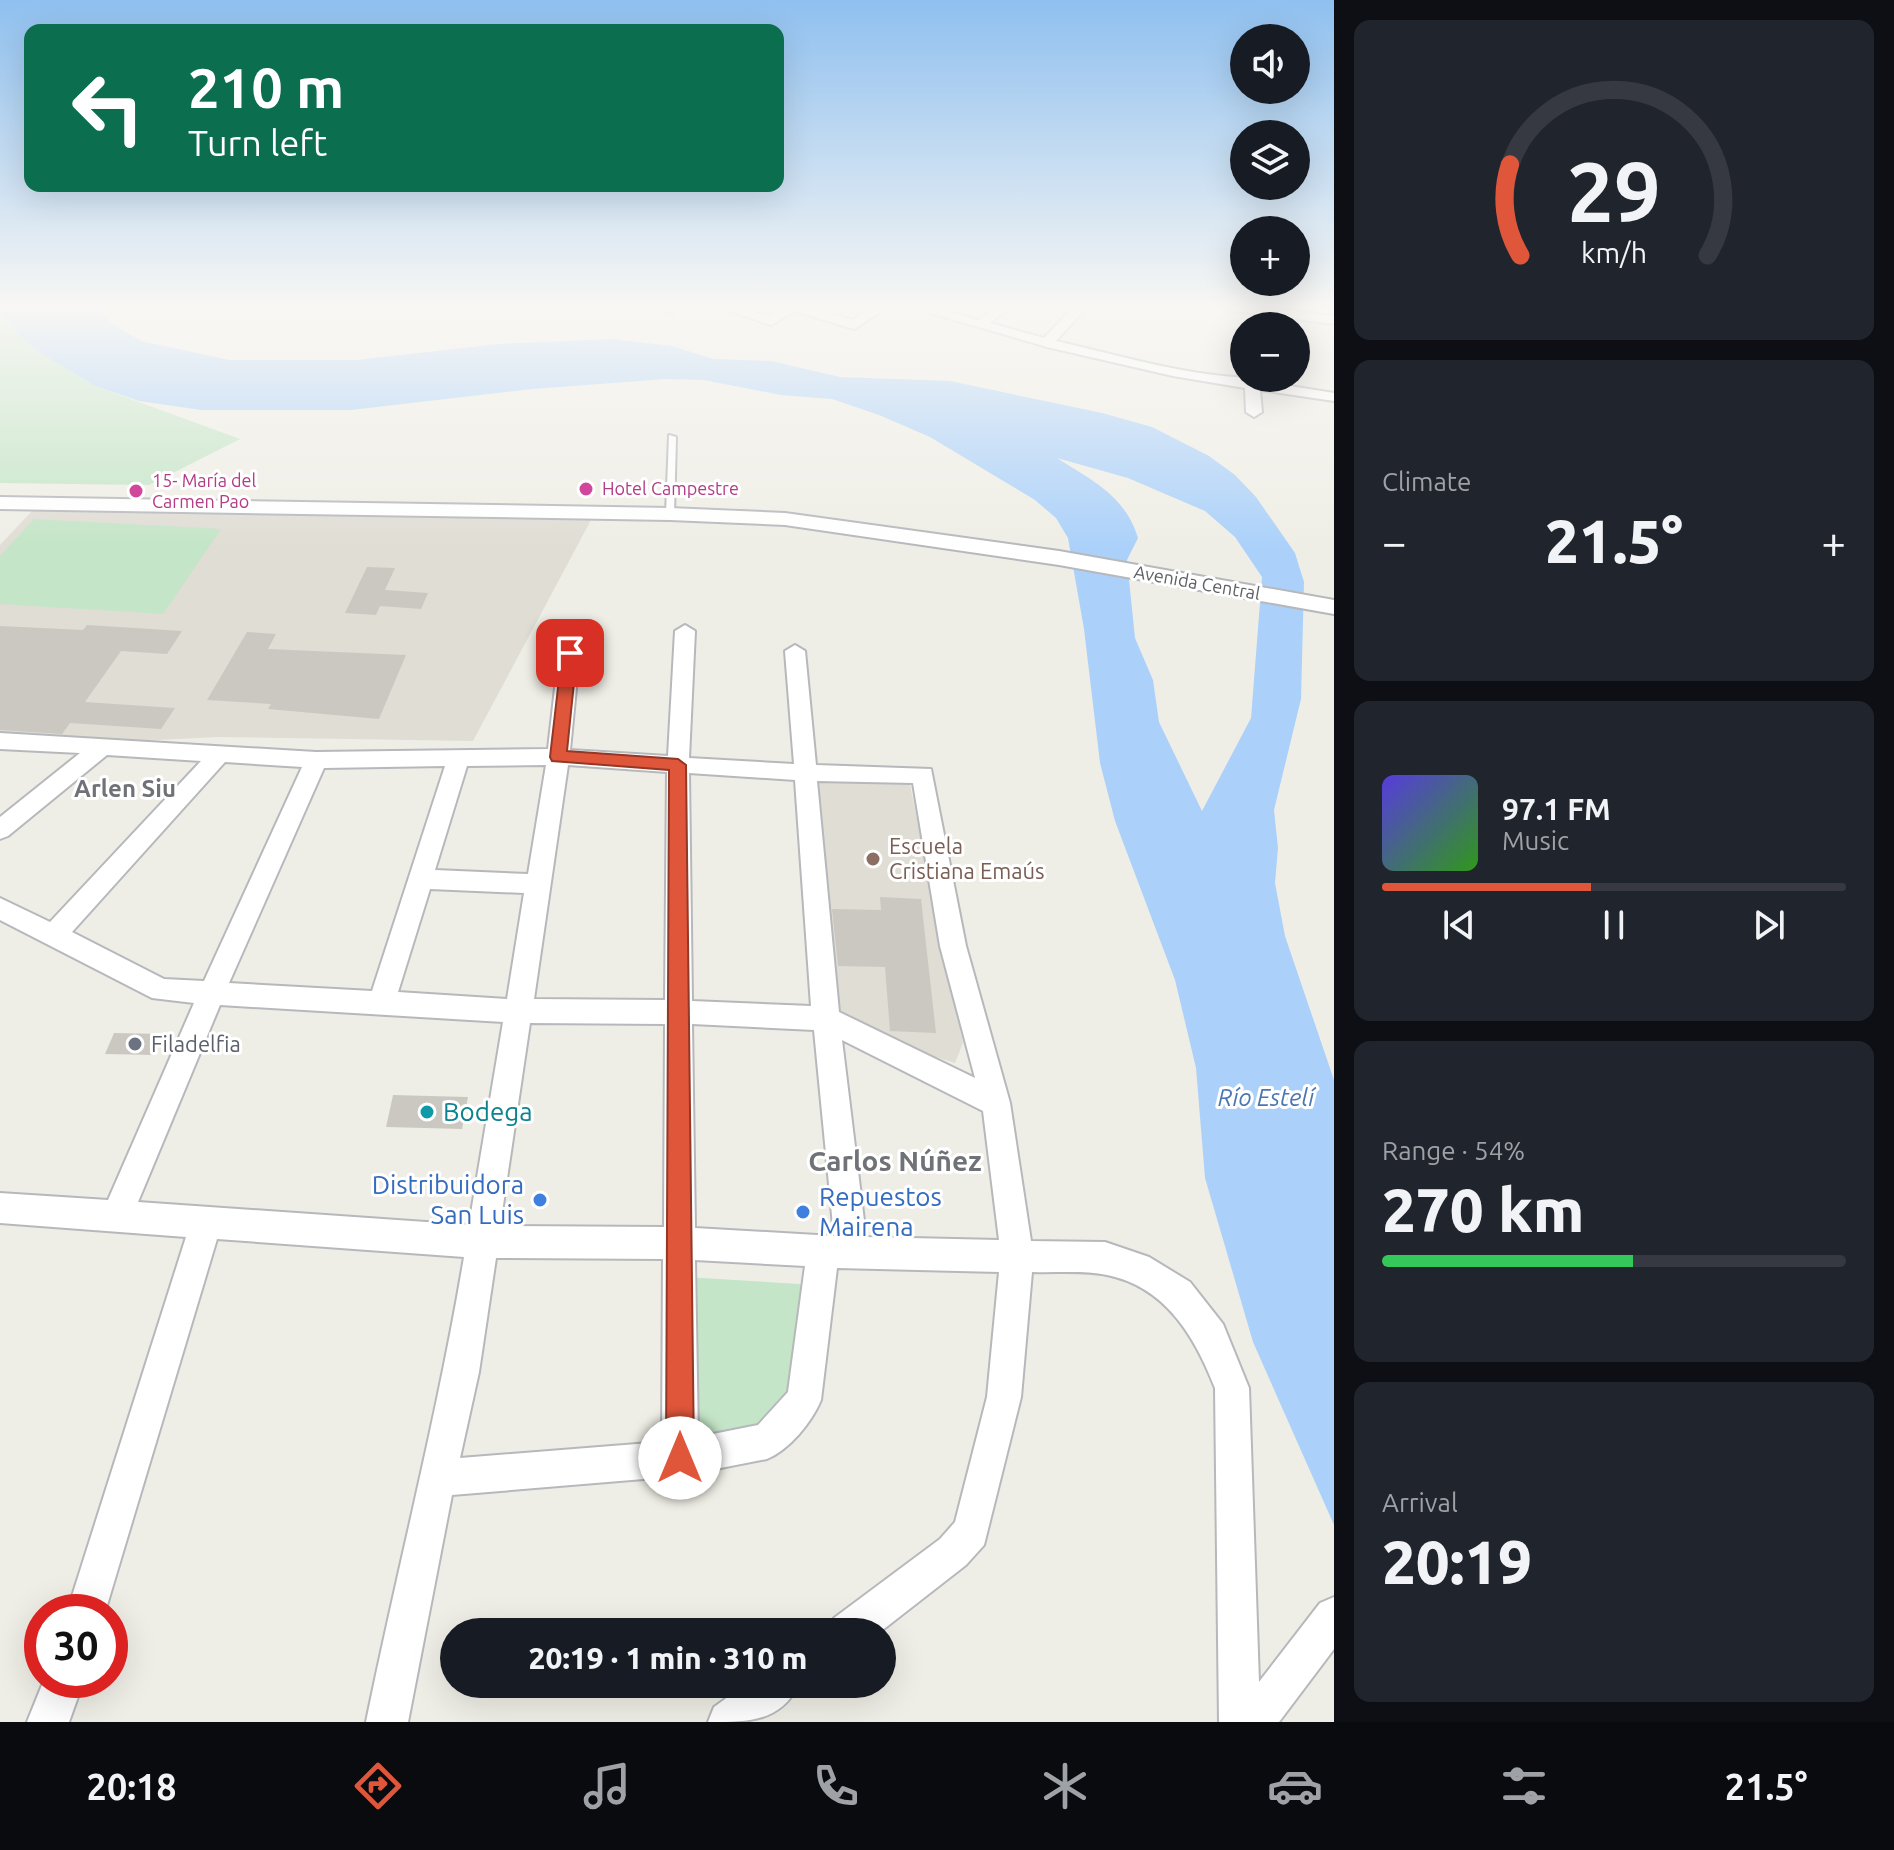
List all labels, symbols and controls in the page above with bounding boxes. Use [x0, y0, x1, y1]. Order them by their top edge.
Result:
map controls [1230, 24, 1310, 392]
button: sound [1230, 24, 1310, 104]
icon: left [56, 56, 160, 160]
text: 210 m [188, 56, 344, 119]
button: layers [1230, 120, 1310, 200]
text: Turn left [188, 122, 327, 163]
text: 29 [1567, 144, 1661, 238]
button: + [1230, 216, 1310, 296]
text: km/h [1581, 236, 1647, 268]
button: − [1230, 312, 1310, 392]
text: Climate [1382, 467, 1471, 496]
place label: 15- María del Carmen Pao [152, 470, 257, 511]
place label: Hotel Campestre [602, 478, 739, 498]
marker: Hotel Campestre [577, 480, 595, 498]
marker: 15- María del Carmen Pao [127, 482, 145, 500]
text: 21.5° [1545, 507, 1683, 574]
text: − [1382, 517, 1407, 566]
text: + [1821, 517, 1846, 566]
street label: Avenida Central [1133, 561, 1262, 603]
pin [536, 619, 604, 687]
icon: arrive [548, 631, 592, 675]
district label: Arlen Siu [74, 775, 176, 802]
text: 97.1 FM [1502, 792, 1611, 826]
text: Music [1502, 826, 1569, 855]
place label: Escuela Cristiana Emaús [889, 833, 1045, 883]
marker: Escuela Cristiana Emaús [864, 850, 882, 868]
icon: previous [1437, 903, 1481, 947]
icon: pause [1592, 903, 1636, 947]
icon: next [1747, 903, 1791, 947]
place label: Filadelfia [151, 1031, 241, 1056]
marker: Filadelfia [126, 1035, 144, 1053]
water label: Río Estelí [1218, 1084, 1317, 1111]
place label: Bodega [443, 1097, 533, 1126]
marker: Bodega [418, 1103, 436, 1121]
text: Range · 54% [1382, 1136, 1525, 1165]
district label: Carlos Núñez [808, 1145, 982, 1176]
place label: Distribuidora San Luis [372, 1170, 524, 1229]
text: 270 km [1382, 1176, 1584, 1243]
place label: Repuestos Mairena [819, 1182, 942, 1241]
marker: Distribuidora San Luis [531, 1191, 549, 1209]
marker: Repuestos Mairena [794, 1203, 812, 1221]
position arrow [638, 1416, 722, 1500]
text: Arrival [1382, 1488, 1458, 1517]
text: 20:19 [1382, 1528, 1532, 1595]
speed limit sign: 30 [24, 1594, 128, 1698]
text: 20:19 · 1 min · 310 m [529, 1641, 807, 1675]
icon: directions [350, 1758, 406, 1814]
icon: music [579, 1758, 635, 1814]
icon: phone [808, 1758, 864, 1814]
icon: climate [1037, 1758, 1093, 1814]
icon: car [1267, 1758, 1323, 1814]
icon: filters [1496, 1758, 1552, 1814]
text: 20:18 [87, 1766, 177, 1807]
text: 21.5° [1725, 1766, 1807, 1807]

